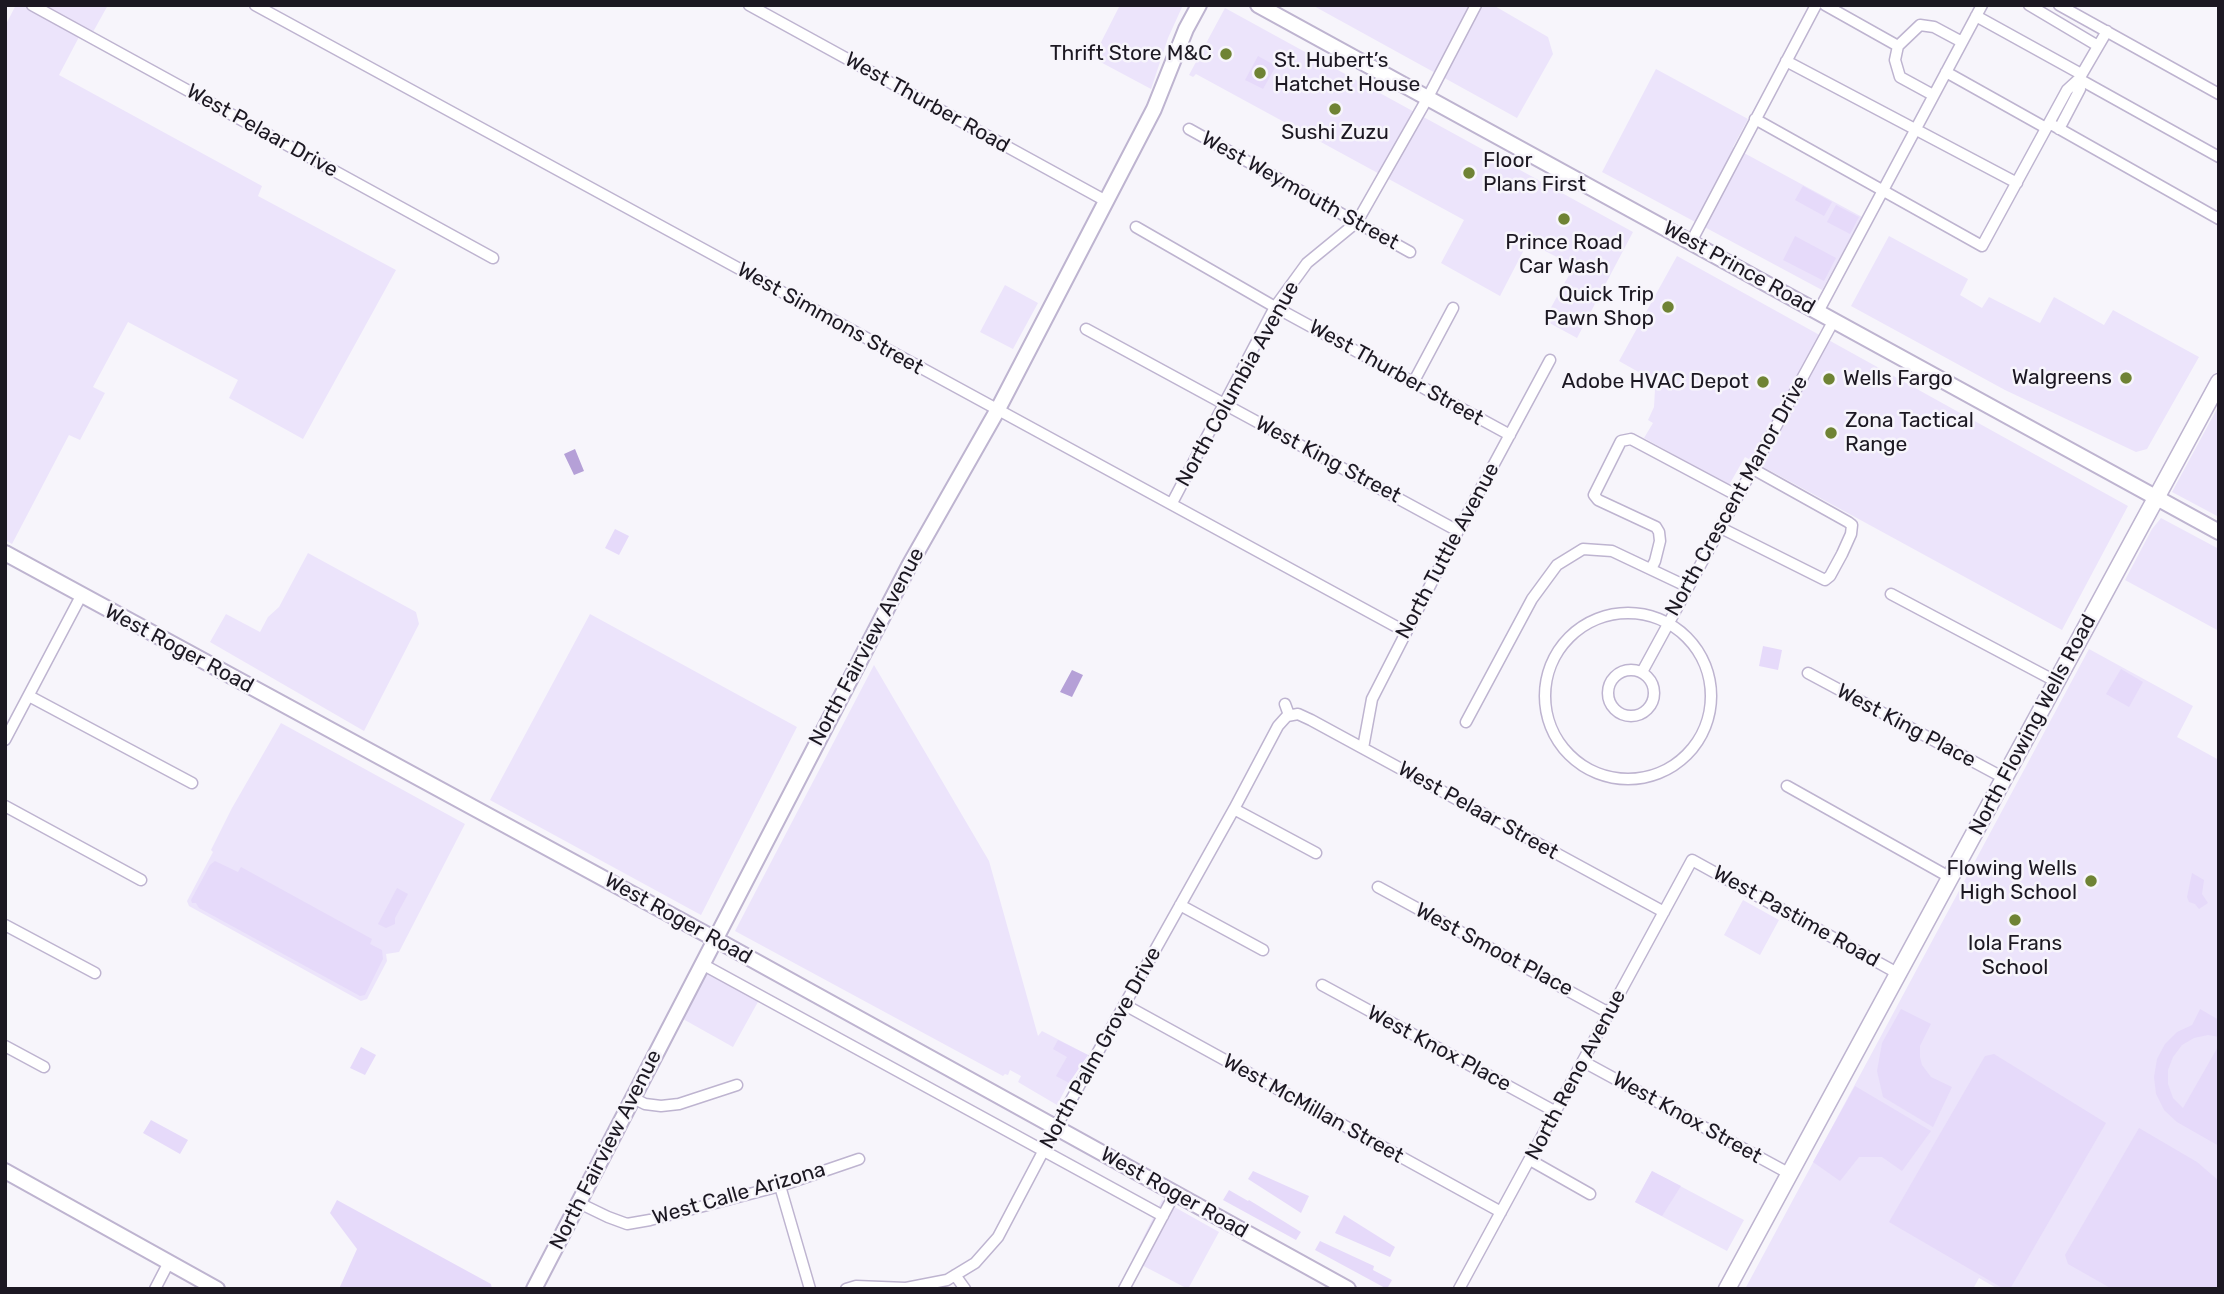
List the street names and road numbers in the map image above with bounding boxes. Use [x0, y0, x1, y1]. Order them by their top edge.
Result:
street label: West Thurber Road [840, 47, 1014, 159]
street label: West Pelaar Drive [182, 79, 342, 183]
street label: West Weymouth Street [1197, 126, 1403, 256]
street label: West Prince Road [1659, 216, 1819, 320]
street label: West Simmons Street [732, 257, 928, 381]
street label: North Columbia Avenue [1171, 277, 1305, 491]
street label: West Thurber Street [1304, 315, 1488, 431]
street label: North Crescent Manor Drive [1660, 371, 1814, 621]
street label: West King Street [1251, 411, 1405, 509]
street label: North Tuttle Avenue [1391, 459, 1505, 643]
street label: North Fairview Avenue [804, 544, 930, 750]
street label: West Roger Road [100, 599, 258, 699]
street label: North Flowing Wells Road [1964, 610, 2102, 840]
street label: West King Place [1832, 679, 1980, 773]
street label: West Pelaar Street [1393, 756, 1563, 866]
street label: West Pastime Road [1708, 861, 1884, 973]
street label: West Roger Road [600, 868, 756, 970]
street label: West Smoot Place [1411, 898, 1577, 1002]
street label: North Palm Grove Drive [1035, 943, 1167, 1153]
street label: North Reno Avenue [1520, 985, 1632, 1165]
street label: West Knox Place [1363, 1000, 1515, 1098]
street label: North Fairview Avenue [545, 1046, 667, 1254]
street label: West McMillan Street [1218, 1049, 1408, 1169]
street label: West Knox Street [1608, 1067, 1766, 1169]
street label: West Roger Road [1096, 1142, 1252, 1244]
street label: West Calle Arizona [650, 1157, 828, 1231]

